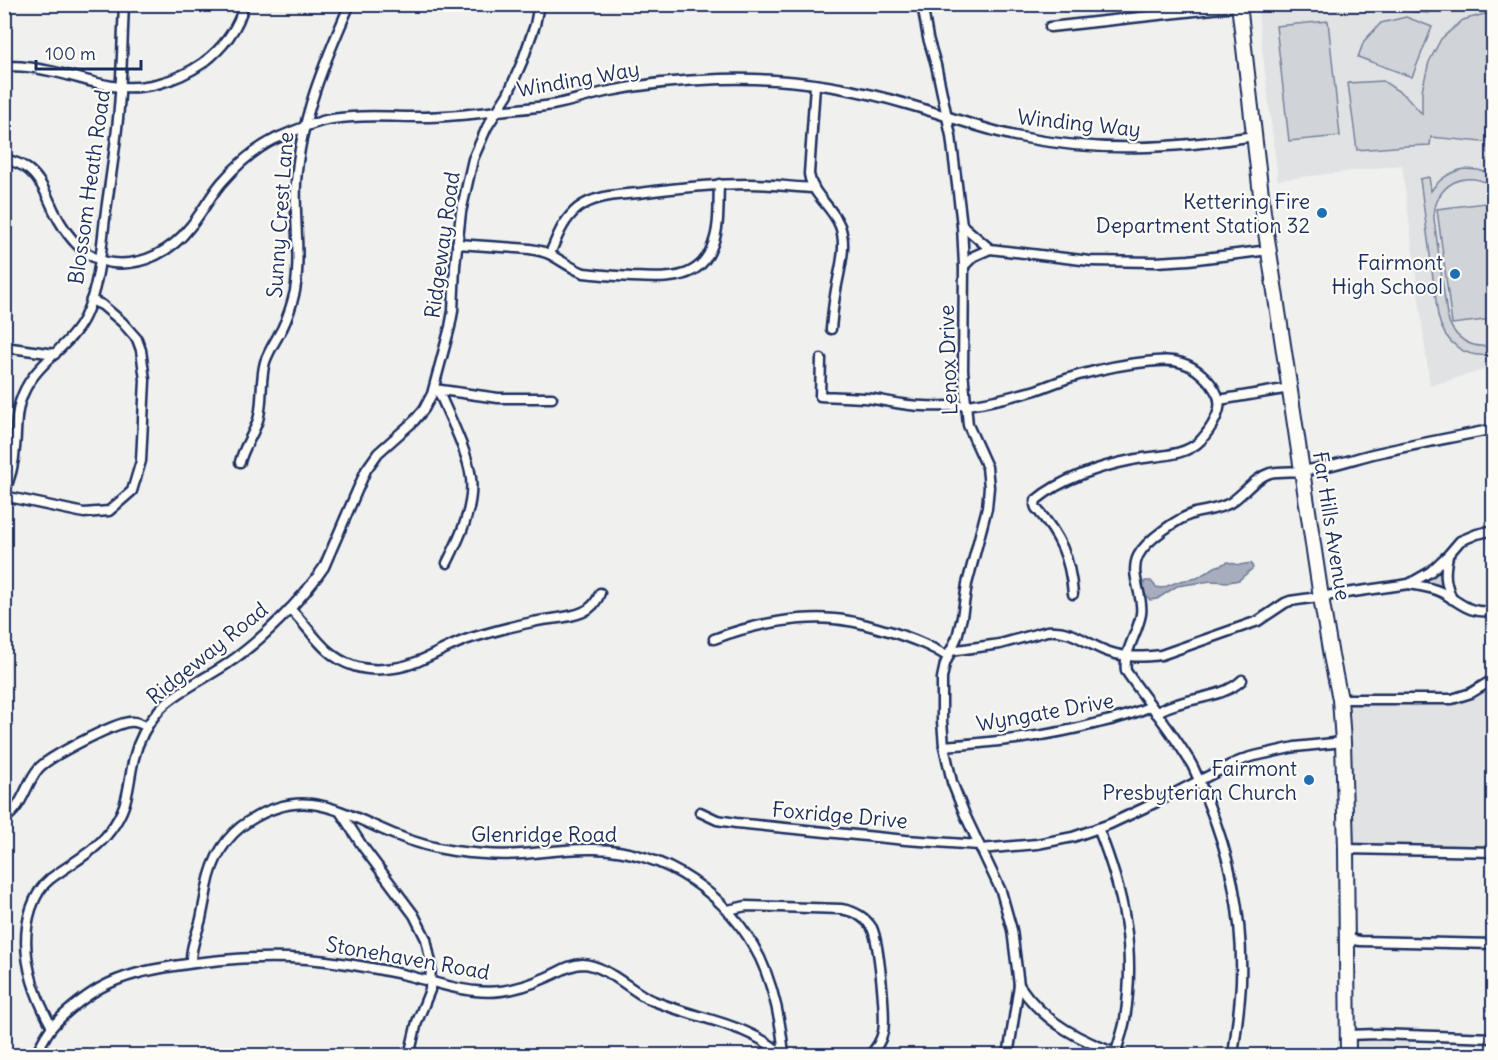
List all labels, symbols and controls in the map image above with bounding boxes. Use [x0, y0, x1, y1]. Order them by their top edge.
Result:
scale bar [36, 33, 141, 71]
text: 100 m [45, 42, 96, 65]
street label: Winding Way [515, 55, 641, 103]
street label: Blossom Heath Road [62, 88, 116, 286]
street label: Winding Way [1016, 103, 1142, 143]
street label: Sunny Crest Lane [261, 131, 299, 299]
street label: Ridgeway Road [418, 170, 466, 320]
place label: Kettering Fire Department Station 32 [1096, 188, 1310, 239]
marker: Kettering Fire Department Station 32 [1315, 206, 1329, 220]
place label: Fairmont High School [1332, 249, 1443, 300]
marker: Fairmont High School [1448, 267, 1462, 281]
street label: Lenox Drive [933, 304, 963, 416]
street label: Far Hills Avenue [1307, 450, 1357, 602]
street label: Ridgeway Road [141, 596, 273, 710]
street label: Wyngate Drive [974, 687, 1116, 737]
place label: Fairmont Presbyterian Church [1102, 755, 1297, 806]
marker: Fairmont Presbyterian Church [1302, 773, 1316, 787]
street label: Foxridge Drive [771, 796, 909, 834]
street label: Glenridge Road [471, 821, 617, 848]
street label: Stonehaven Road [324, 930, 492, 986]

